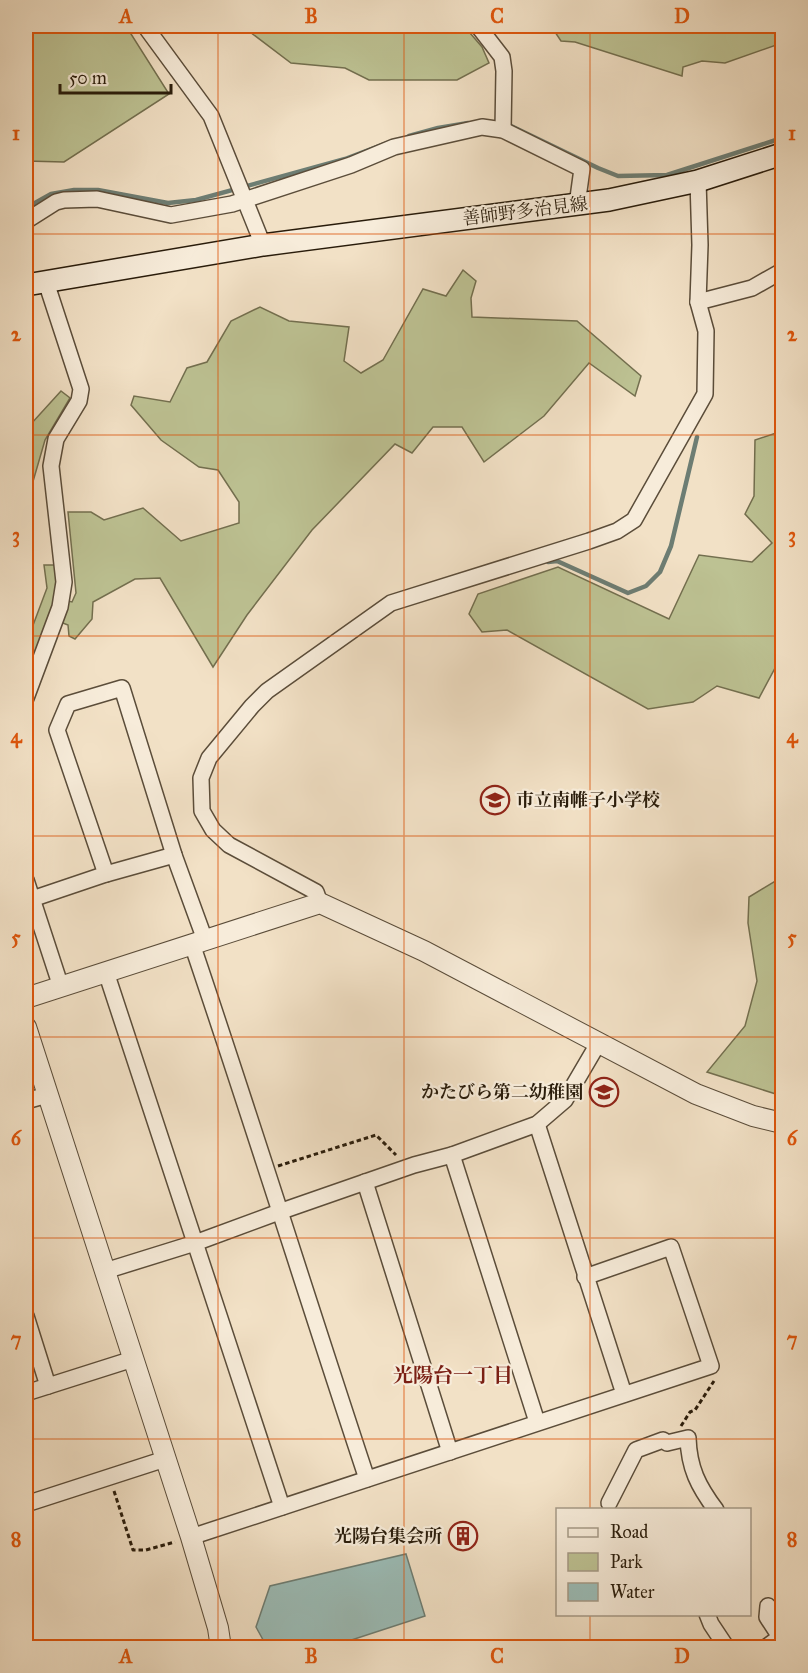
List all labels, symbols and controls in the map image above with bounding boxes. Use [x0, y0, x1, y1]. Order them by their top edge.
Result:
text: A [117, 4, 133, 28]
text: B [304, 4, 318, 28]
text: C [490, 4, 504, 28]
text: D [674, 4, 690, 28]
scale bar [60, 57, 171, 95]
text: 50 m [69, 67, 107, 89]
text: 1 [12, 121, 20, 145]
text: 1 [788, 121, 796, 145]
street label: 善師野多治見線 [461, 192, 589, 230]
text: 2 [11, 322, 22, 346]
text: 2 [787, 322, 798, 346]
text: 3 [12, 523, 20, 548]
text: 3 [788, 523, 796, 548]
text: 4 [10, 724, 22, 749]
text: 4 [786, 724, 798, 749]
school or university icon: 市立南帷子小学校 [479, 784, 511, 816]
place label: 市立南帷子小学校 [516, 789, 660, 811]
text: 5 [11, 925, 21, 949]
text: 5 [787, 925, 797, 949]
school or university icon: かたびら第二幼稚園 [588, 1076, 620, 1108]
place label: かたびら第二幼稚園 [421, 1081, 583, 1103]
text: 6 [11, 1126, 23, 1150]
text: 6 [787, 1126, 799, 1150]
text: 7 [11, 1327, 22, 1351]
text: 7 [787, 1327, 798, 1351]
district label: 光陽台一丁目 [393, 1363, 513, 1387]
legend [556, 1508, 751, 1616]
building icon: 光陽台集会所 [447, 1520, 479, 1552]
text: Road [610, 1521, 648, 1543]
place label: 光陽台集会所 [334, 1525, 442, 1547]
text: 8 [11, 1527, 21, 1551]
text: 8 [787, 1527, 797, 1551]
text: Park [610, 1551, 643, 1573]
text: Water [610, 1581, 655, 1603]
text: A [117, 1644, 133, 1668]
text: B [304, 1644, 318, 1668]
text: C [490, 1644, 504, 1668]
text: D [674, 1644, 690, 1668]

